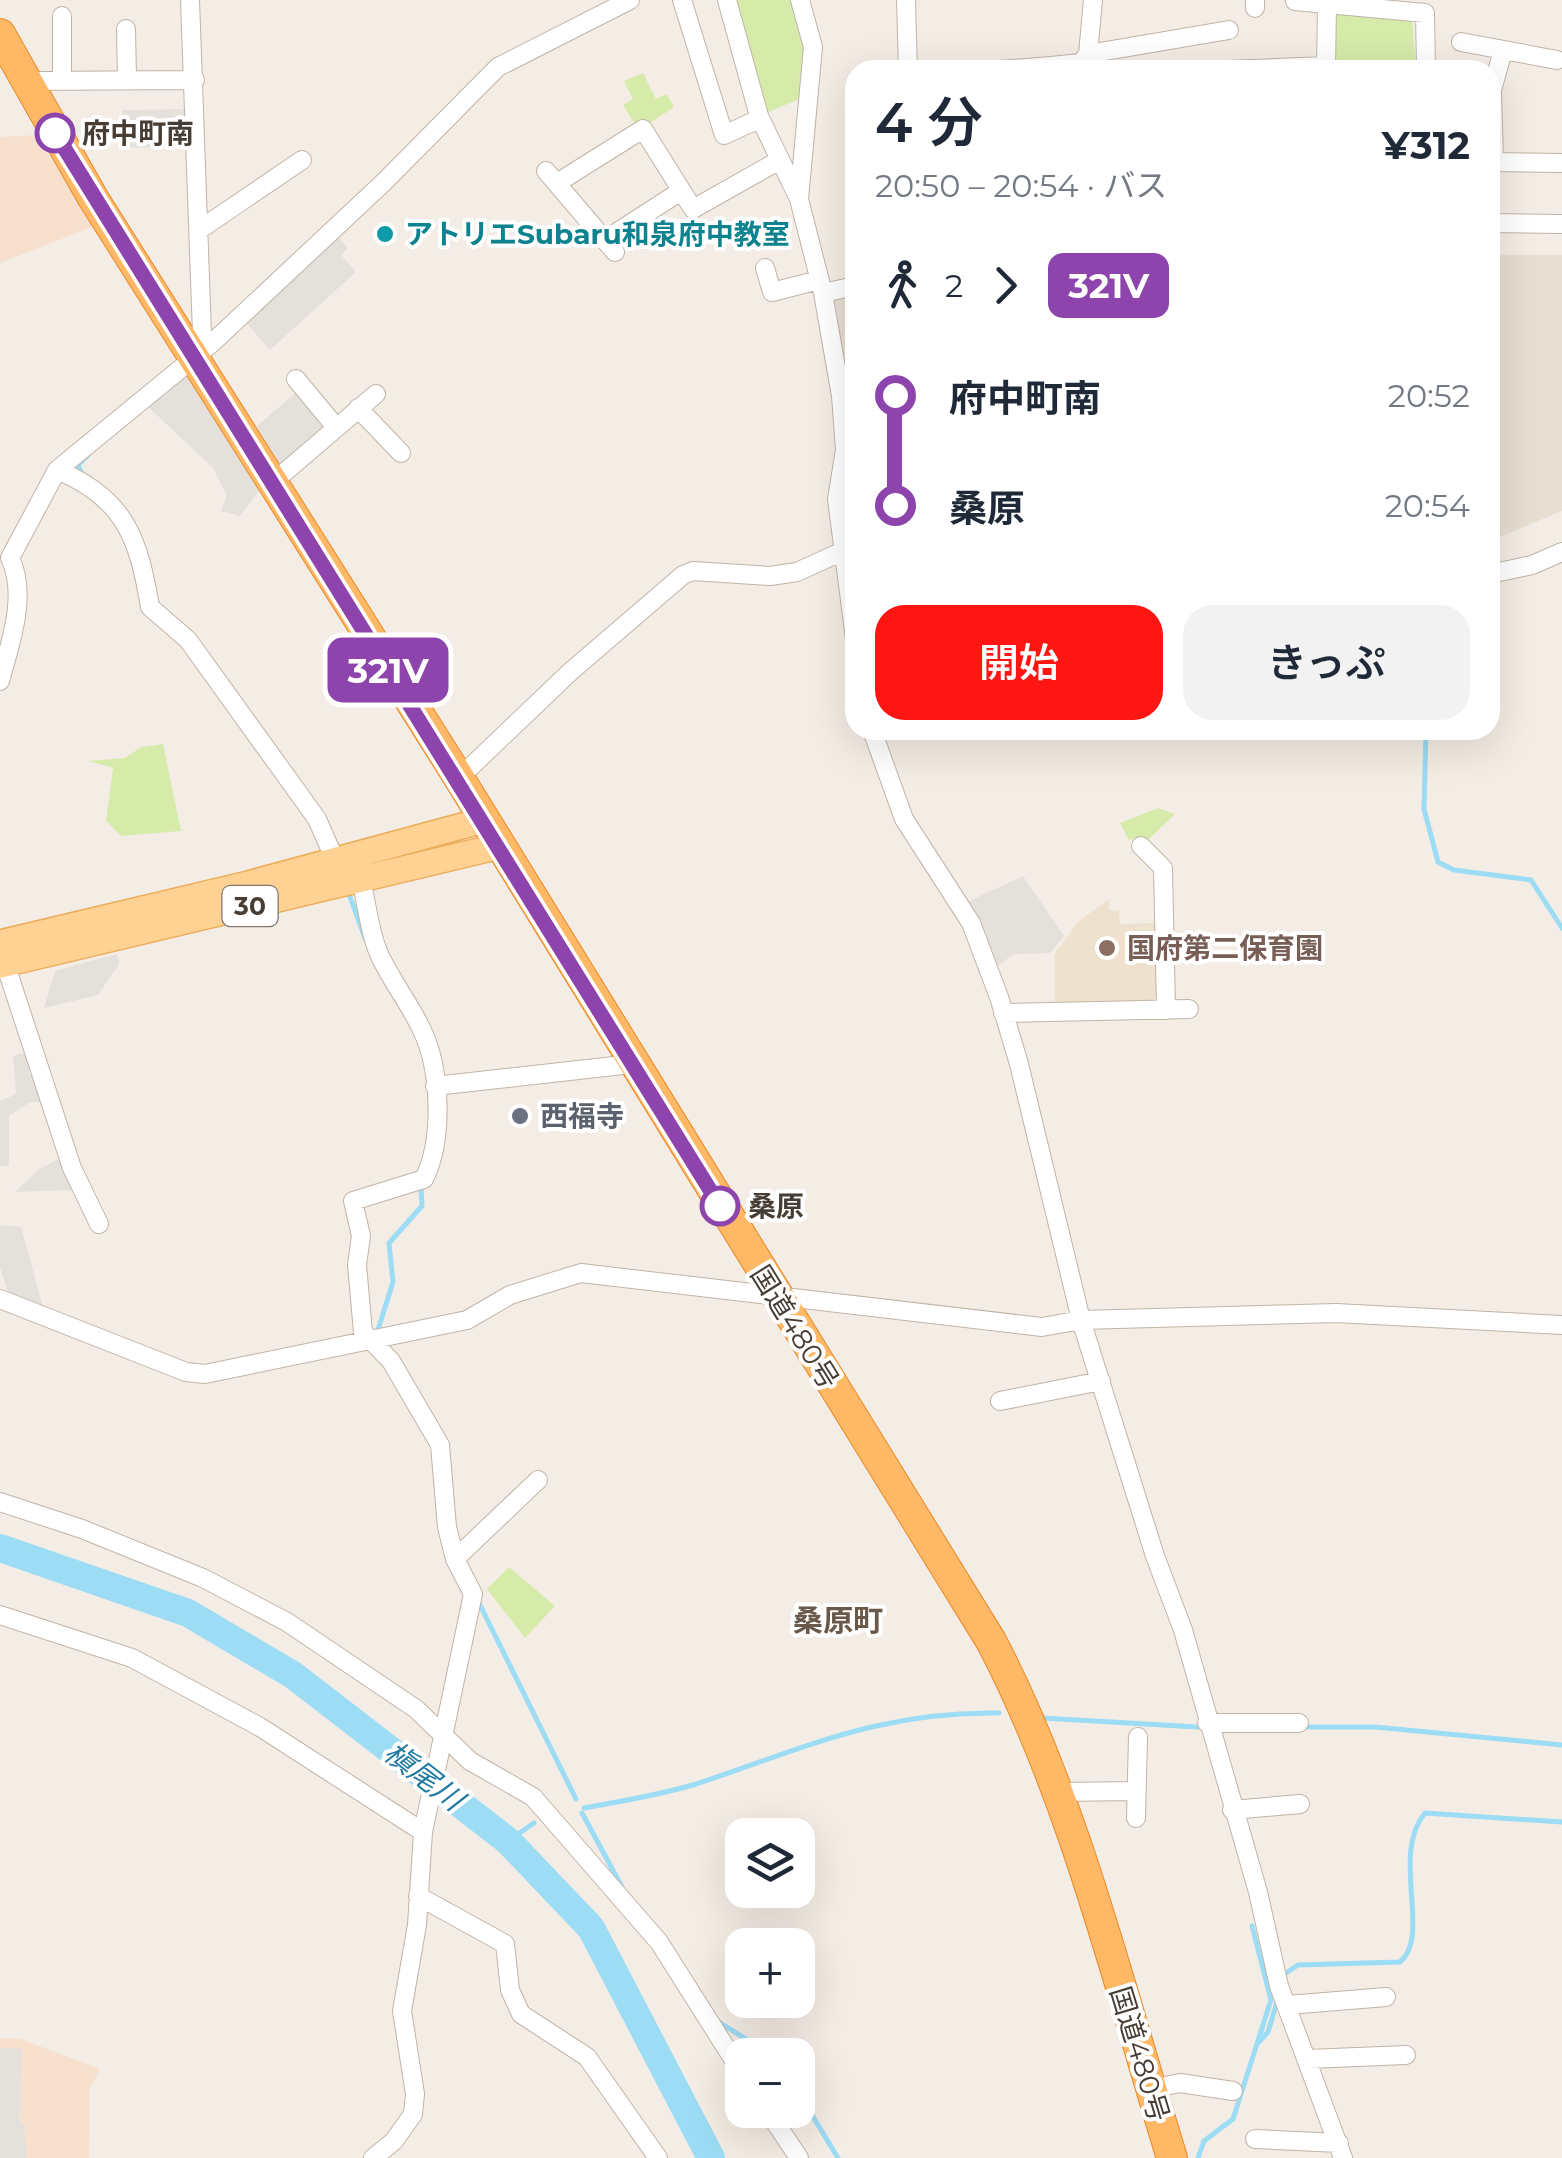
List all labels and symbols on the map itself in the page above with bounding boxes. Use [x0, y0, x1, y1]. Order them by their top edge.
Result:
marker: 府中町南 [36, 114, 74, 152]
place label: 府中町南 [82, 116, 194, 150]
place label: アトリエSubaru和泉府中教室 [405, 217, 790, 251]
marker: アトリエSubaru和泉府中教室 [374, 223, 396, 245]
line badge: 321V [318, 638, 458, 702]
road number: 30 [222, 886, 278, 926]
place label: 国府第二保育園 [1127, 931, 1323, 965]
marker: 国府第二保育園 [1096, 937, 1118, 959]
place label: 西福寺 [540, 1099, 624, 1133]
marker: 西福寺 [509, 1105, 531, 1127]
marker: 桑原 [701, 1187, 739, 1225]
place label: 桑原 [748, 1189, 804, 1223]
street label: 国道480号 [744, 1259, 846, 1395]
district label: 桑原町 [793, 1602, 883, 1639]
water label: 槇尾川 [377, 1734, 473, 1820]
street label: 国道480号 [1103, 1982, 1177, 2126]

